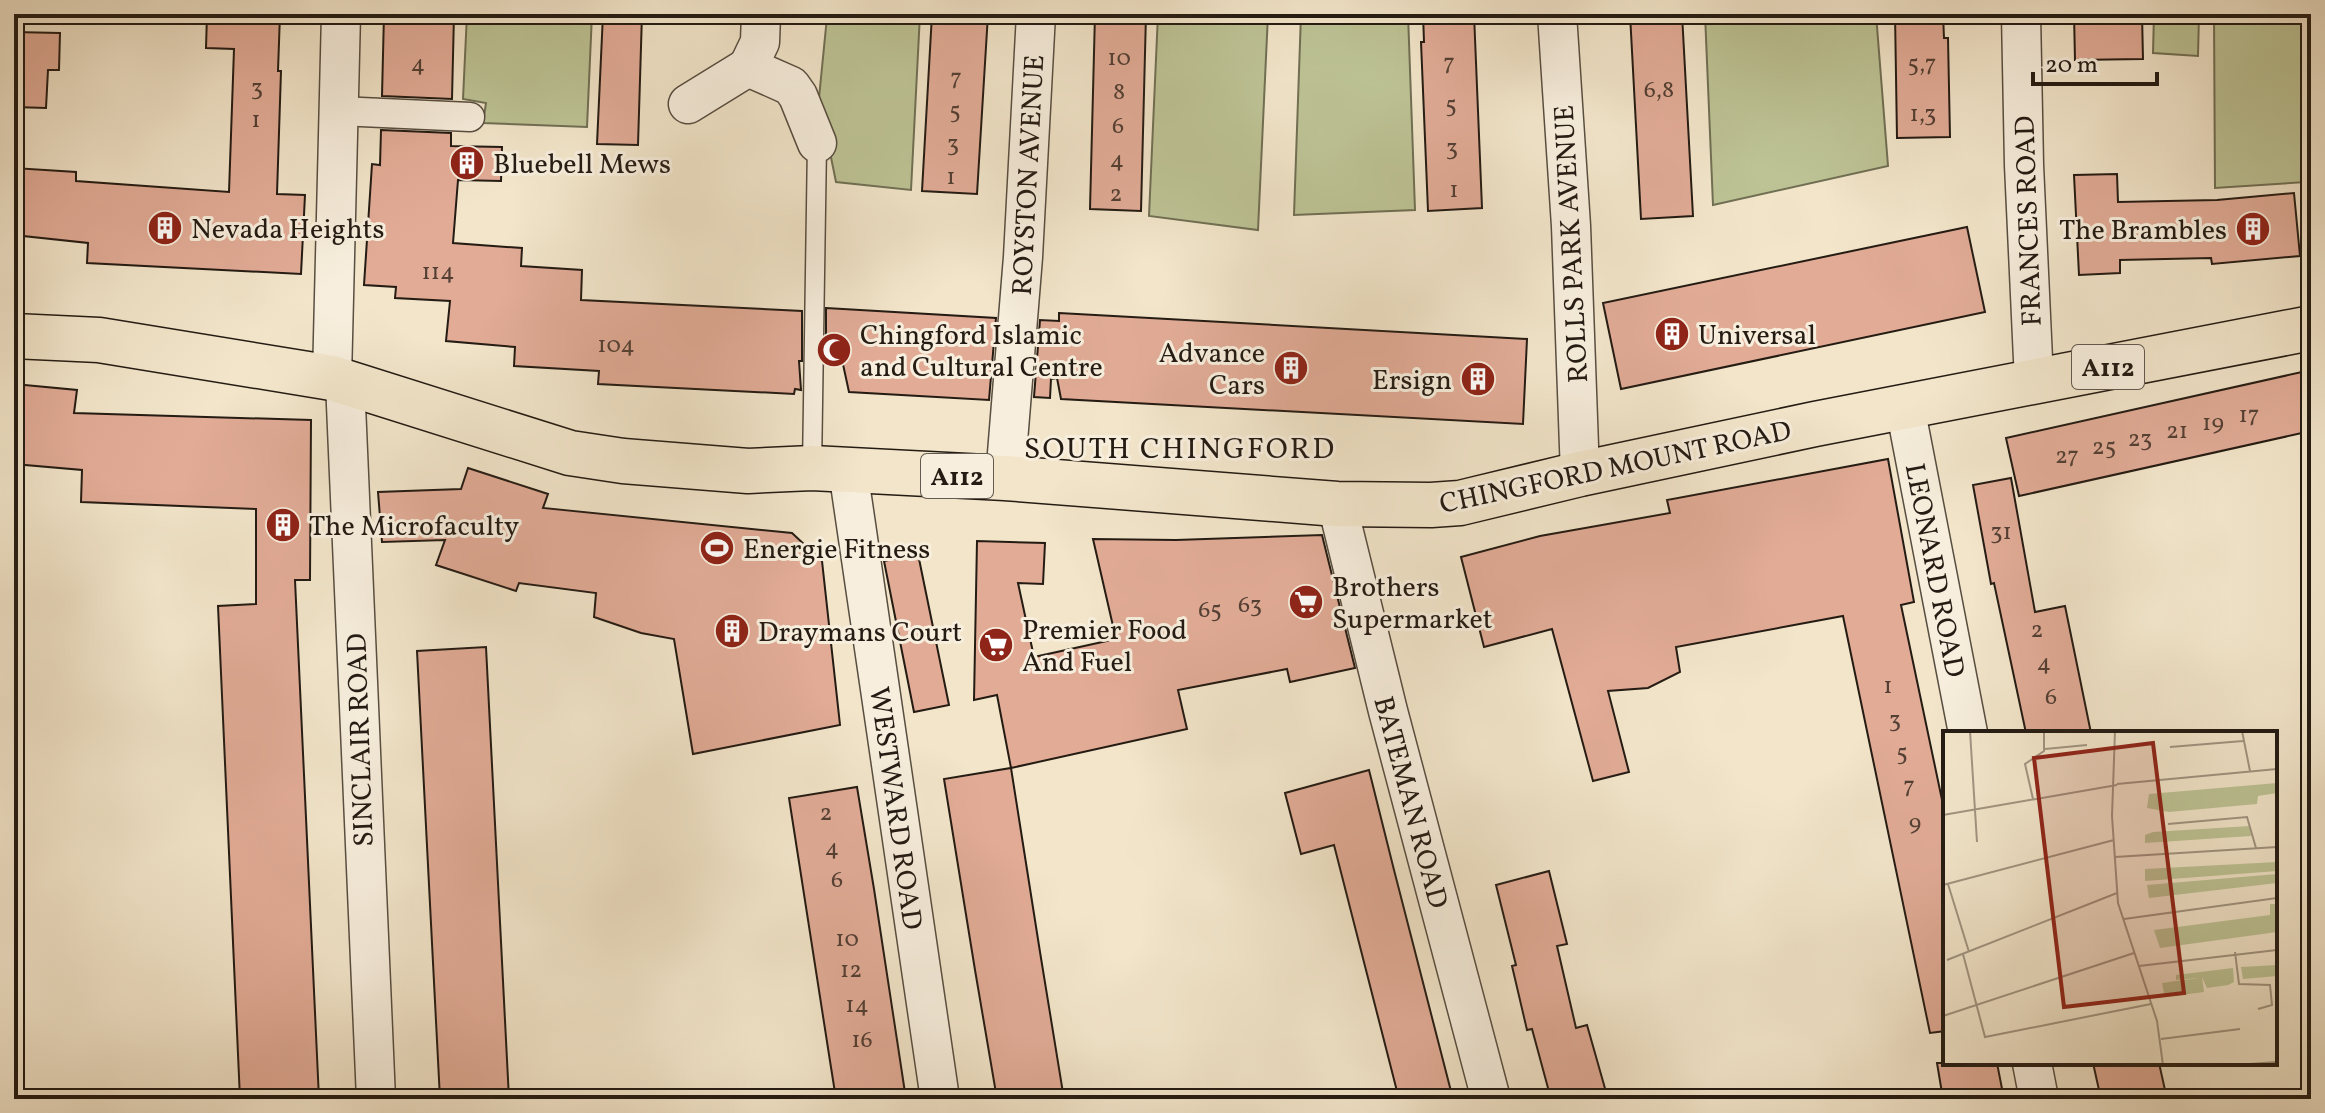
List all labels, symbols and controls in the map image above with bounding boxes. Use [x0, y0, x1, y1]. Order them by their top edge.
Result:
scale bar [2033, 36, 2157, 86]
house number: 10 [1107, 42, 1131, 76]
house number: 7 [1443, 47, 1455, 81]
house number: 4 [411, 48, 425, 82]
house number: 5,7 [1908, 48, 1936, 82]
text: 20 m [2045, 49, 2098, 83]
street label: ROYSTON AVENUE [1004, 54, 1055, 297]
house number: 7 [950, 62, 962, 96]
house number: 3 [251, 72, 263, 106]
house number: 6,8 [1644, 74, 1674, 108]
house number: 8 [1113, 76, 1125, 110]
house number: 5 [1445, 89, 1457, 123]
house number: 5 [949, 95, 961, 129]
house number: 1,3 [1910, 98, 1936, 132]
house number: 1 [251, 104, 261, 138]
street label: ROLLS PARK AVENUE [1546, 104, 1599, 384]
house number: 6 [1112, 110, 1124, 144]
street label: FRANCES ROAD [2006, 115, 2053, 327]
house number: 3 [947, 128, 959, 162]
house number: 3 [1446, 132, 1458, 166]
building icon: Bluebell Mews [448, 144, 486, 182]
house number: 4 [1110, 144, 1124, 178]
place label: Bluebell Mews [493, 146, 671, 185]
house number: 1 [946, 161, 956, 195]
house number: 1 [1449, 174, 1459, 208]
house number: 2 [1110, 178, 1122, 212]
building icon: Nevada Heights [146, 209, 184, 247]
building icon: The Brambles [2234, 210, 2272, 248]
place label: Nevada Heights [191, 211, 384, 250]
place label: The Brambles [2059, 212, 2227, 251]
house number: 114 [422, 256, 454, 290]
building icon: Universal [1653, 315, 1691, 353]
place label: Chingford Islamic and Cultural Centre [860, 317, 1103, 388]
place label: Universal [1698, 317, 1816, 356]
house number: 104 [597, 329, 635, 363]
mosque icon: Chingford Islamic and Cultural Centre [815, 331, 853, 369]
place label: Advance Cars [1159, 335, 1265, 406]
road number: A112 [2072, 345, 2144, 389]
building icon: Advance Cars [1272, 349, 1310, 387]
building icon: Ersign [1459, 360, 1497, 398]
place label: Ersign [1372, 362, 1452, 401]
house number: 17 [2239, 399, 2259, 433]
house number: 19 [2202, 407, 2224, 441]
street label: CHINGFORD MOUNT ROAD [1436, 412, 1795, 525]
house number: 21 [2166, 415, 2188, 449]
house number: 23 [2128, 423, 2152, 457]
district label: SOUTH CHINGFORD [1024, 429, 1336, 471]
house number: 25 [2092, 431, 2116, 465]
house number: 27 [2055, 440, 2079, 474]
road number: A112 [921, 454, 993, 498]
street label: LEONARD ROAD [1894, 460, 1973, 681]
building icon: The Microfaculty [264, 506, 302, 544]
place label: The Microfaculty [309, 508, 519, 547]
house number: 31 [1990, 516, 2012, 550]
sports icon: Energie Fitness [698, 529, 736, 567]
place label: Energie Fitness [743, 531, 930, 570]
place label: Brothers Supermarket [1332, 569, 1493, 640]
supermarket icon: Brothers Supermarket [1287, 583, 1325, 621]
house number: 63 [1238, 589, 1262, 623]
house number: 65 [1198, 594, 1222, 628]
building icon: Draymans Court [713, 612, 751, 650]
place label: Premier Food And Fuel [1022, 612, 1187, 683]
place label: Draymans Court [758, 614, 962, 653]
house number: 2 [2031, 614, 2043, 648]
supermarket icon: Premier Food And Fuel [977, 626, 1015, 664]
street label: SINCLAIR ROAD [338, 632, 385, 847]
house number: 4 [2037, 647, 2051, 681]
house number: 1 [1883, 670, 1893, 704]
house number: 6 [2045, 681, 2057, 715]
street label: WESTWARD ROAD [858, 684, 931, 932]
street label: BATEMAN ROAD [1363, 692, 1457, 913]
house number: 3 [1889, 704, 1901, 738]
inset map [1943, 731, 2277, 1065]
house number: 5 [1896, 737, 1908, 771]
house number: 7 [1903, 770, 1915, 804]
house number: 2 [820, 797, 832, 831]
house number: 9 [1909, 807, 1921, 841]
house number: 4 [825, 832, 839, 866]
house number: 6 [831, 864, 843, 898]
house number: 10 [835, 923, 859, 957]
house number: 12 [840, 954, 862, 988]
house number: 14 [845, 989, 869, 1023]
house number: 16 [851, 1024, 873, 1058]

